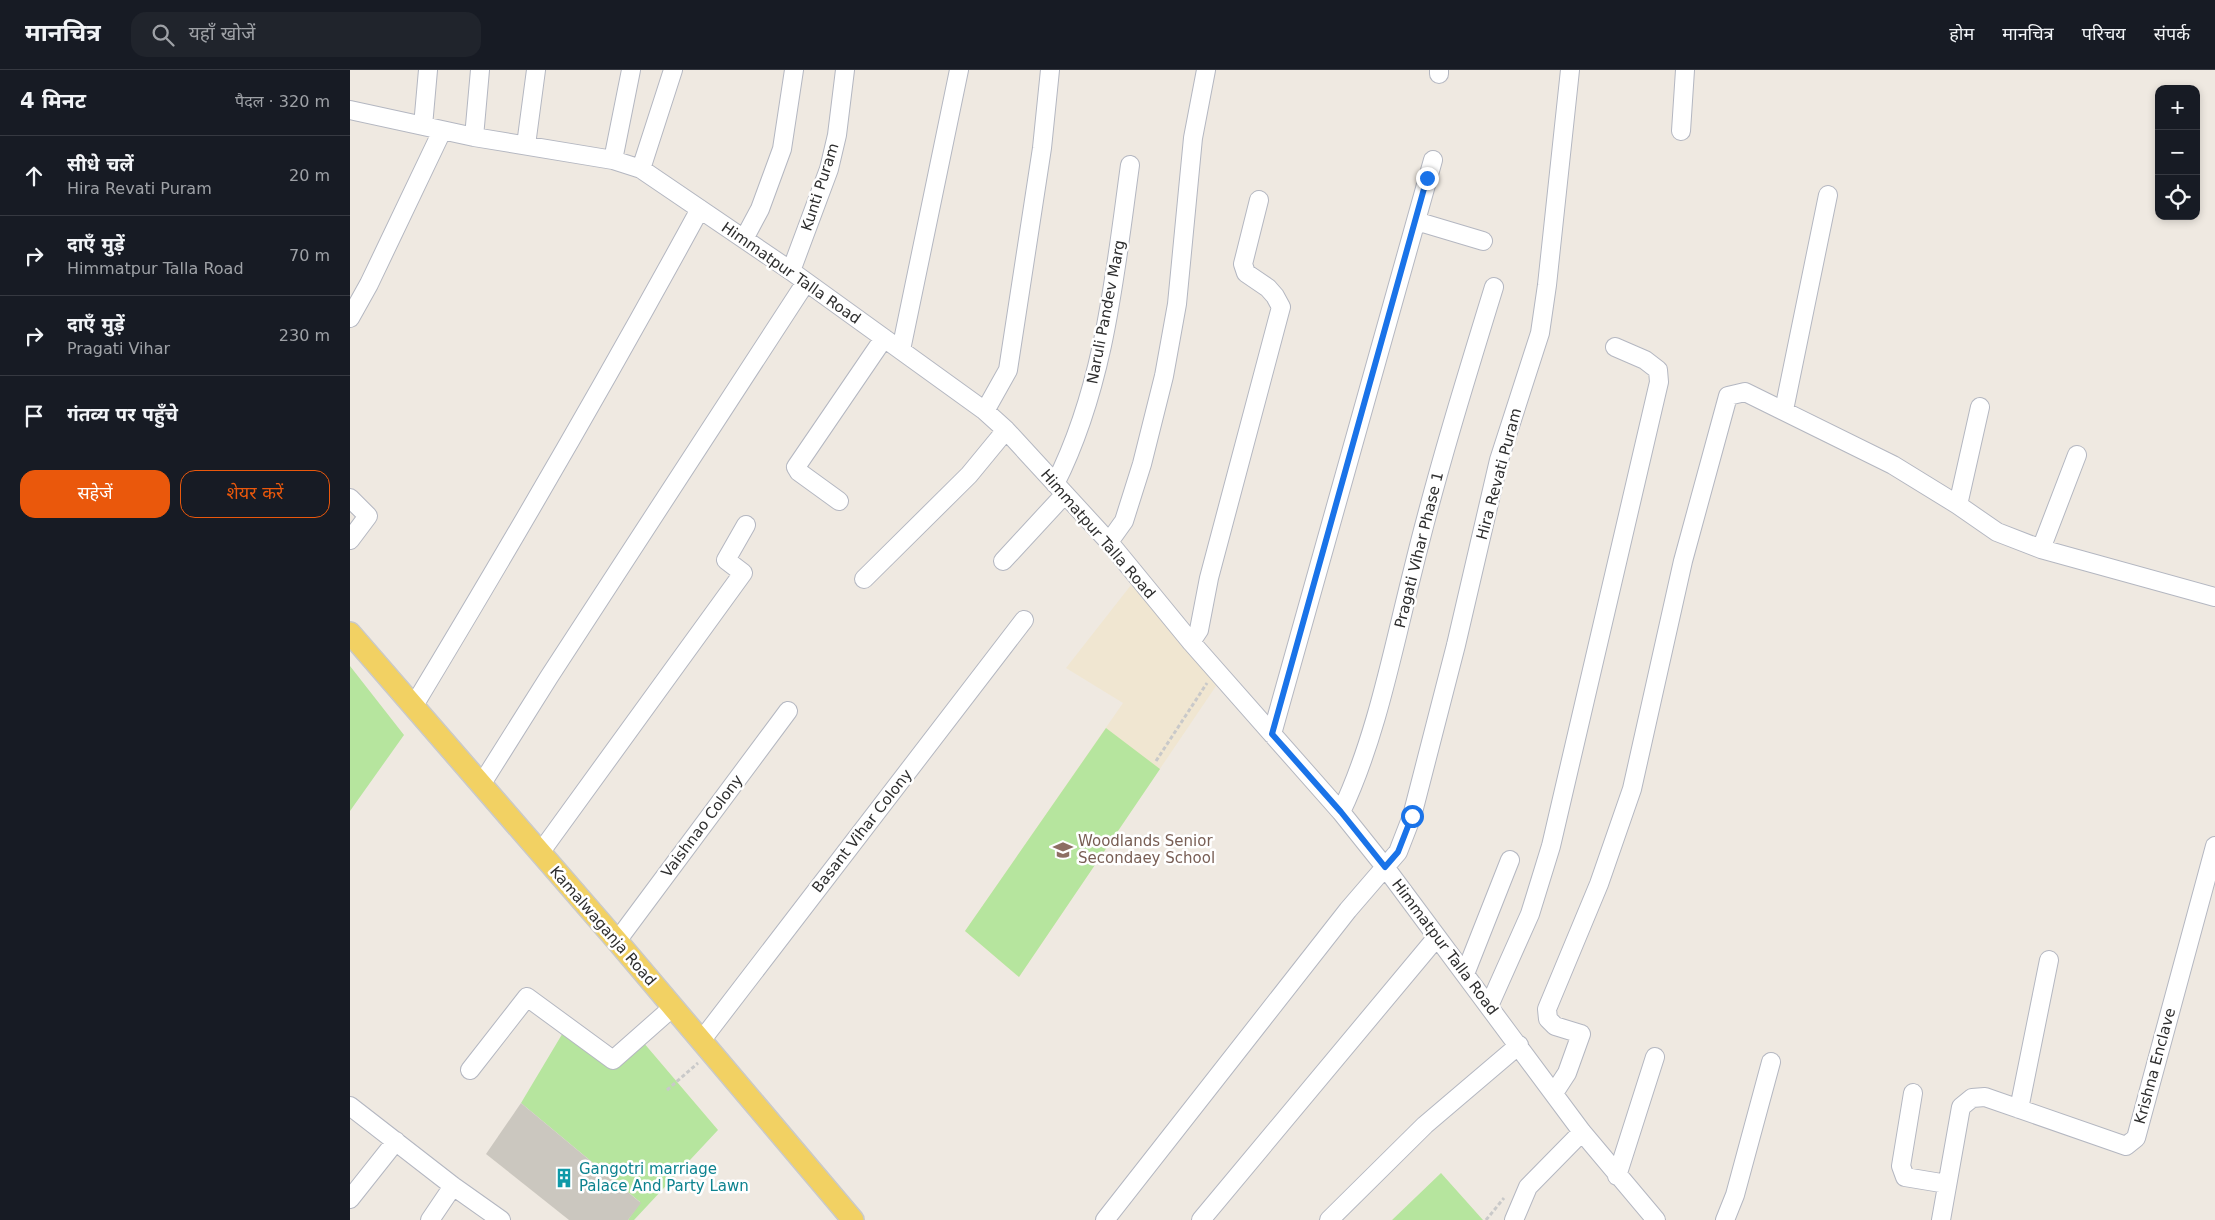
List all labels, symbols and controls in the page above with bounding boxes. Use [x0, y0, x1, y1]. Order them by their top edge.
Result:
search box [131, 12, 481, 57]
text: मानचित्र [25, 19, 101, 47]
icon: search [149, 21, 177, 49]
text: यहाँ खोजें [189, 22, 255, 44]
text: होम [1949, 23, 1974, 44]
text: मानचित्र [2002, 23, 2054, 44]
text: परिचय [2082, 23, 2126, 44]
text: संपर्क [2154, 23, 2190, 44]
map controls [2155, 85, 2200, 220]
button: + [2155, 85, 2200, 130]
text: 4 मिनट [20, 89, 86, 113]
text: पैदल · 320 m [235, 92, 330, 111]
button: − [2155, 130, 2200, 175]
street label: Kunti Puram [797, 141, 843, 233]
text: सीधे चलें [67, 153, 134, 175]
icon: ahead [20, 162, 48, 190]
text: 20 m [289, 166, 330, 185]
route end [1416, 167, 1439, 190]
button: locate [2155, 175, 2200, 220]
text: Hira Revati Puram [67, 179, 212, 198]
street label: Himmatpur Talla Road [718, 218, 864, 328]
text: दाएँ मुड़ें [67, 233, 125, 255]
street label: Naruli Pandev Marg [1083, 239, 1129, 385]
icon: right [20, 242, 48, 270]
text: 70 m [289, 246, 330, 265]
text: Himmatpur Talla Road [67, 259, 244, 278]
text: दाएँ मुड़ें [67, 313, 125, 335]
icon: right [20, 322, 48, 350]
text: 230 m [279, 326, 330, 345]
text: Pragati Vihar [67, 339, 170, 358]
icon: arrive [20, 402, 48, 430]
text: गंतव्य पर पहुँचे [67, 403, 178, 425]
street label: Hira Revati Puram [1473, 406, 1525, 542]
street label: Himmatpur Talla Road [1037, 466, 1159, 602]
button: सहेजें [20, 470, 170, 518]
button: शेयर करें [180, 470, 330, 518]
street label: Pragati Vihar Phase 1 [1391, 470, 1447, 630]
street label: Basant Vihar Colony [808, 766, 916, 896]
street label: Vaishnao Colony [658, 771, 747, 881]
route start [1401, 805, 1424, 828]
place label: Woodlands Senior Secondaey School [1078, 832, 1215, 867]
school or university icon: Woodlands Senior Secondaey School [1052, 839, 1074, 861]
street label: Kamalwaganja Road [546, 863, 660, 989]
street label: Himmatpur Talla Road [1388, 875, 1502, 1019]
street label: Krishna Enclave [2131, 1006, 2179, 1126]
place label: Gangotri marriage Palace And Party Lawn [579, 1160, 749, 1195]
building icon: Gangotri marriage Palace And Party Lawn [553, 1167, 575, 1189]

